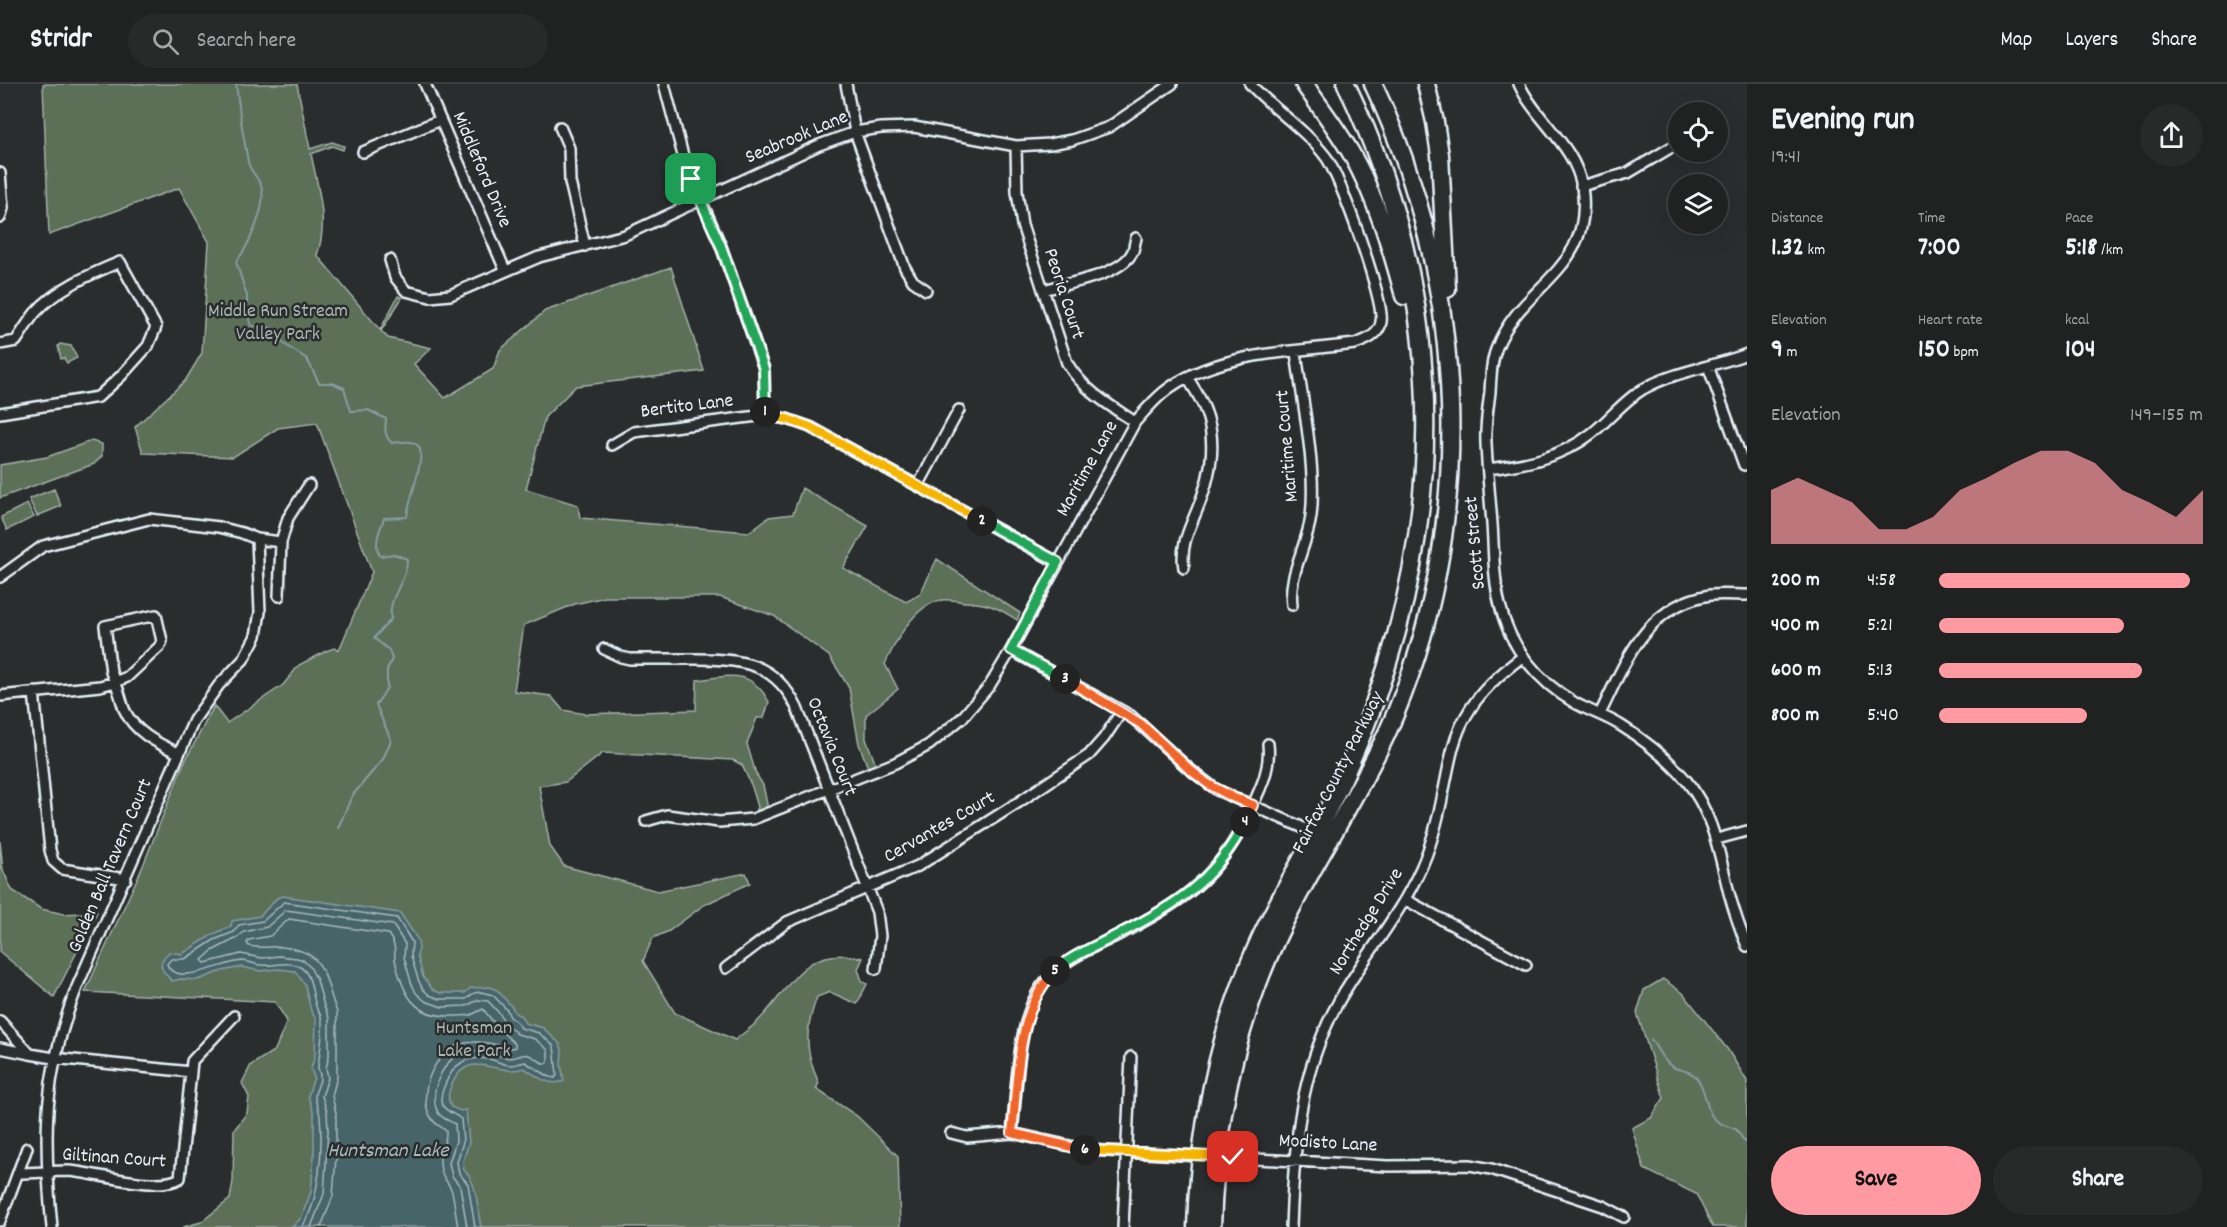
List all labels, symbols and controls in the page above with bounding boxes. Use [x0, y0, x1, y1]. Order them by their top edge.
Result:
search box [128, 14, 548, 68]
text: Stridr [30, 21, 92, 61]
icon: search [149, 25, 182, 58]
text: Search here [197, 26, 296, 57]
text: Map [2001, 26, 2032, 56]
text: Layers [2065, 26, 2118, 56]
text: Share [2151, 26, 2197, 56]
text: Evening run [1771, 98, 1915, 145]
map controls [1668, 102, 1728, 234]
button: locate [1668, 102, 1728, 162]
street label: Seabrook Lane [741, 104, 853, 172]
button: share [2140, 104, 2203, 167]
street label: Middleford Drive [444, 108, 518, 233]
text: 19:41 [1771, 144, 1801, 172]
pin [665, 153, 716, 204]
icon: arrive [674, 162, 707, 195]
button: layers [1668, 174, 1728, 234]
text: Distance [1771, 207, 1823, 230]
text: Time [1918, 207, 1945, 230]
text: Pace [2065, 207, 2093, 230]
text: 1.32 [1771, 230, 1804, 267]
text: 7:00 [1918, 230, 1961, 267]
text: 5:18 [2065, 230, 2097, 267]
text: km [1804, 239, 1825, 262]
text: /km [2097, 239, 2123, 262]
street label: Peoria Court [1035, 245, 1091, 343]
park label: Middle Run Stream Valley Park [208, 298, 348, 349]
text: Elevation [1771, 309, 1827, 332]
text: Heart rate [1918, 309, 1983, 332]
text: kcal [2065, 309, 2089, 332]
text: 9 [1771, 332, 1783, 369]
text: 150 [1918, 332, 1950, 369]
text: 104 [2065, 332, 2096, 369]
text: m [1783, 341, 1798, 364]
text: bpm [1950, 341, 1979, 364]
street label: Bertito Lane [639, 387, 735, 427]
street label: Maritime Court [1269, 389, 1307, 503]
pin: 1 [750, 397, 780, 427]
text: 1 [763, 400, 767, 423]
text: Elevation [1771, 402, 1841, 430]
text: 149–155 m [2130, 402, 2203, 430]
street label: Maritime Lane [1050, 416, 1126, 522]
street label: Scott Street [1458, 495, 1494, 591]
pin: 2 [967, 506, 997, 536]
text: 2 [979, 509, 986, 532]
text: 200 m [1771, 567, 1820, 595]
text: 4:58 [1867, 567, 1896, 595]
text: 400 m [1771, 612, 1819, 640]
text: 5:21 [1867, 612, 1893, 640]
text: 600 m [1771, 657, 1821, 685]
text: 5:13 [1867, 657, 1893, 685]
pin: 3 [1050, 664, 1080, 694]
text: 3 [1061, 667, 1069, 690]
street label: Fairfax County Parkway [1286, 686, 1392, 859]
street label: Octavia Court [798, 693, 864, 801]
text: 800 m [1771, 702, 1819, 730]
text: 5:40 [1867, 702, 1899, 730]
street label: Golden Ball Tavern Court [62, 775, 160, 957]
street label: Cervantes Court [879, 785, 1001, 871]
pin: 4 [1230, 807, 1260, 837]
text: 4 [1242, 810, 1248, 833]
street label: Northedge Drive [1323, 863, 1411, 981]
pin: 5 [1040, 956, 1070, 986]
text: 5 [1051, 959, 1059, 982]
park label: Huntsman Lake Park [436, 1015, 512, 1066]
street label: Modisto Lane [1278, 1127, 1378, 1161]
pin [1207, 1131, 1258, 1182]
pin: 6 [1070, 1135, 1100, 1165]
water label: Huntsman Lake [327, 1137, 450, 1167]
text: 6 [1081, 1138, 1089, 1161]
icon: check [1216, 1140, 1249, 1173]
street label: Giltinan Court [61, 1141, 167, 1177]
button: Save [1771, 1146, 1981, 1215]
button: Share [1993, 1146, 2203, 1215]

